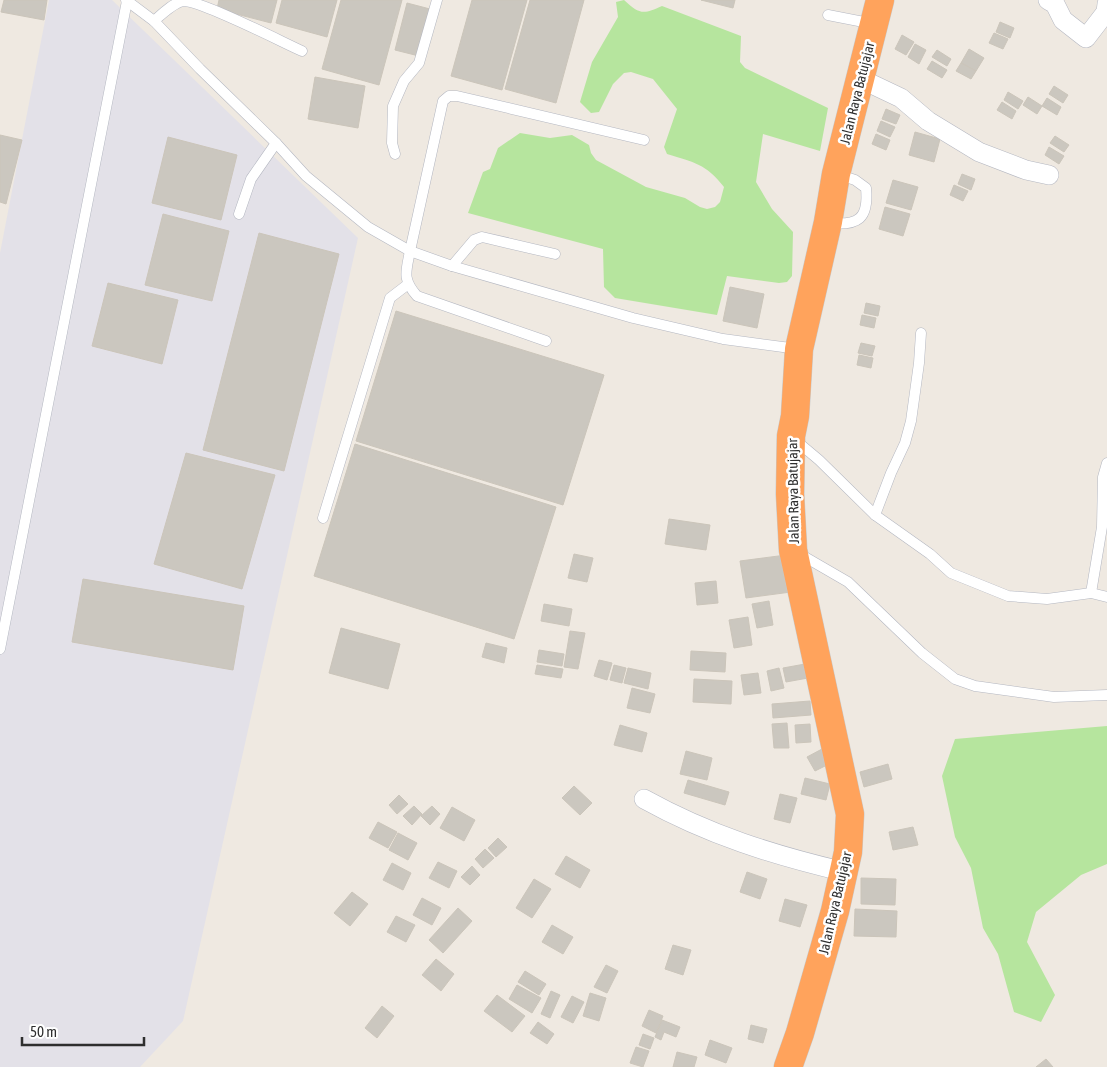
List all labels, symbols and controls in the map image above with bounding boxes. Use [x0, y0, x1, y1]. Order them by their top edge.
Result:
street label: Jalan Raya Batujajar [837, 39, 878, 146]
street label: Jalan Raya Batujajar [784, 437, 802, 544]
street label: Jalan Raya Batujajar [815, 849, 855, 956]
scale bar [22, 1014, 145, 1046]
text: 50 m [30, 1023, 57, 1040]

